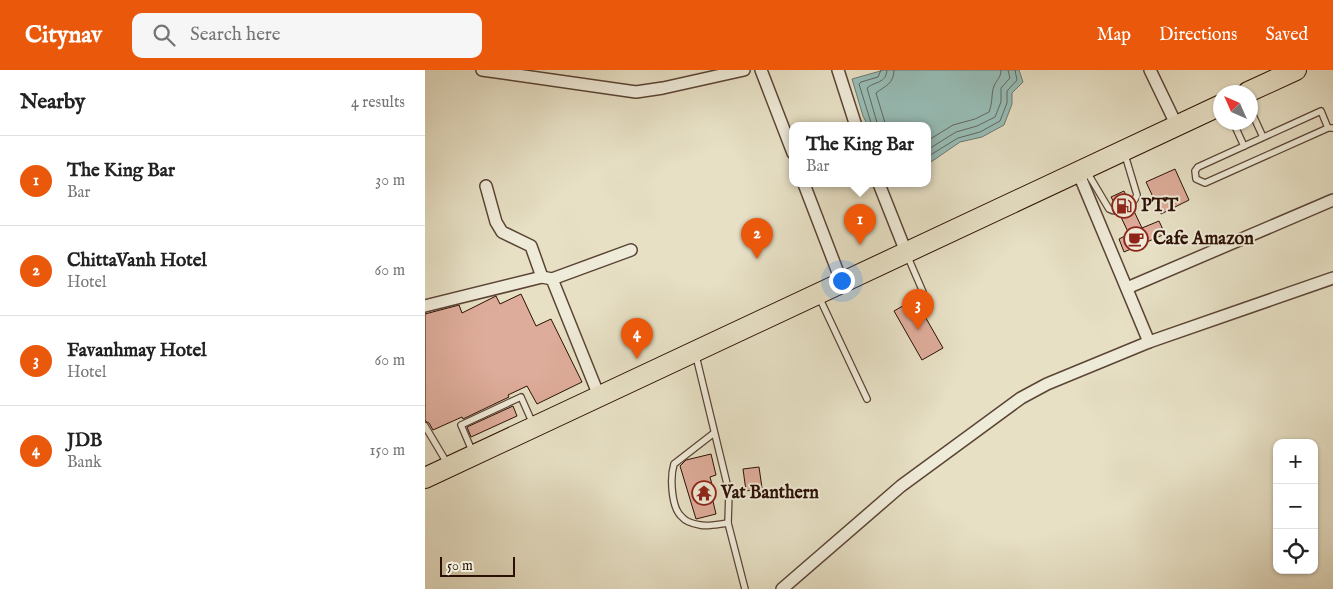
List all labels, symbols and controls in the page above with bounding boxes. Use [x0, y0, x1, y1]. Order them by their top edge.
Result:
search box [132, 13, 482, 58]
text: Citynav [25, 20, 102, 51]
icon: search [150, 21, 178, 49]
text: Search here [190, 23, 281, 47]
text: Map [1097, 24, 1131, 47]
text: Directions [1159, 24, 1237, 47]
text: Saved [1265, 24, 1308, 47]
north arrow [1213, 85, 1258, 130]
text: Nearby [20, 89, 85, 116]
text: 4 results [351, 93, 405, 113]
popup [789, 122, 931, 187]
text: The King Bar [806, 133, 914, 157]
text: Bar [806, 157, 829, 177]
text: The King Bar [67, 159, 175, 183]
text: 1 [33, 171, 39, 191]
text: 30 m [375, 171, 405, 191]
text: Bar [67, 183, 90, 203]
fuel station icon: PTT [1111, 193, 1137, 219]
place label: PTT [1141, 195, 1179, 218]
pin: 1 [844, 204, 876, 245]
pin: 2 [741, 218, 773, 259]
cafe icon: Cafe Amazon [1123, 226, 1149, 252]
place label: Cafe Amazon [1153, 228, 1254, 251]
text: ChittaVanh Hotel [67, 249, 207, 273]
text: 2 [32, 261, 40, 281]
text: 60 m [375, 261, 405, 281]
your location [829, 268, 855, 294]
text: Hotel [67, 273, 106, 293]
pin: 3 [902, 289, 934, 330]
pin: 4 [621, 318, 653, 359]
text: Favanhmay Hotel [67, 339, 207, 363]
text: 3 [33, 351, 39, 371]
text: 60 m [375, 351, 405, 371]
text: Hotel [67, 363, 106, 383]
text: JDB [67, 429, 102, 453]
map controls [1273, 439, 1318, 574]
button: + [1273, 439, 1318, 484]
text: 4 [32, 441, 40, 461]
text: 150 m [370, 441, 405, 461]
text: Bank [67, 453, 102, 473]
temple icon: Vat Banthern [691, 480, 717, 506]
place label: Vat Banthern [720, 482, 819, 505]
button: − [1273, 484, 1318, 529]
button: locate [1273, 529, 1318, 574]
scale bar [440, 554, 515, 577]
text: 50 m [447, 557, 473, 575]

